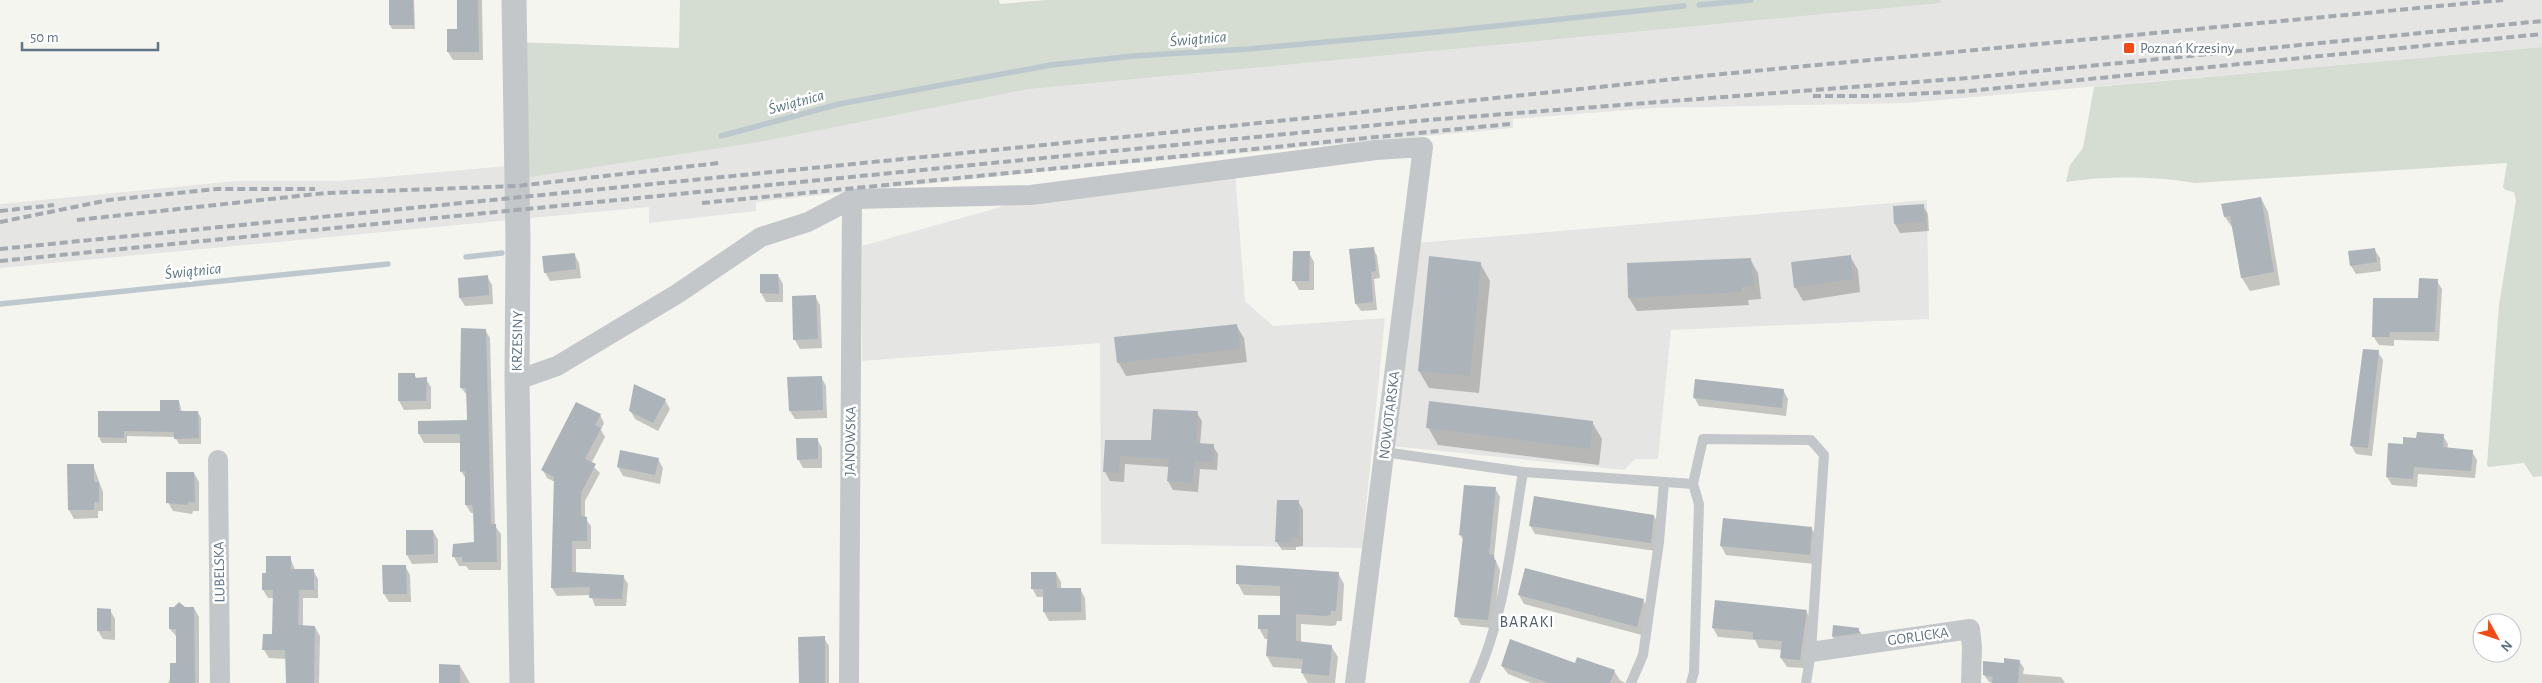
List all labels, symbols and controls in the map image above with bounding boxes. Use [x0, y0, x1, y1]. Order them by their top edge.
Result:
scale bar [22, 20, 159, 52]
water label: Świątnica [1169, 27, 1227, 49]
text: 50 m [30, 30, 59, 45]
marker: Poznań Krzesiny [2122, 41, 2136, 55]
place label: Poznań Krzesiny [2140, 41, 2235, 56]
water label: Świątnica [766, 85, 826, 117]
water label: Świątnica [164, 258, 222, 282]
street label: KRZESINY [509, 310, 526, 372]
street label: NOWOTARSKA [1377, 370, 1402, 460]
street label: JANOWSKA [842, 406, 859, 476]
street label: LUBELSKA [211, 541, 228, 603]
north arrow [2472, 613, 2522, 663]
district label: BARAKI [1499, 614, 1555, 630]
street label: GORLICKA [1887, 625, 1950, 648]
text: N [2498, 637, 2515, 654]

